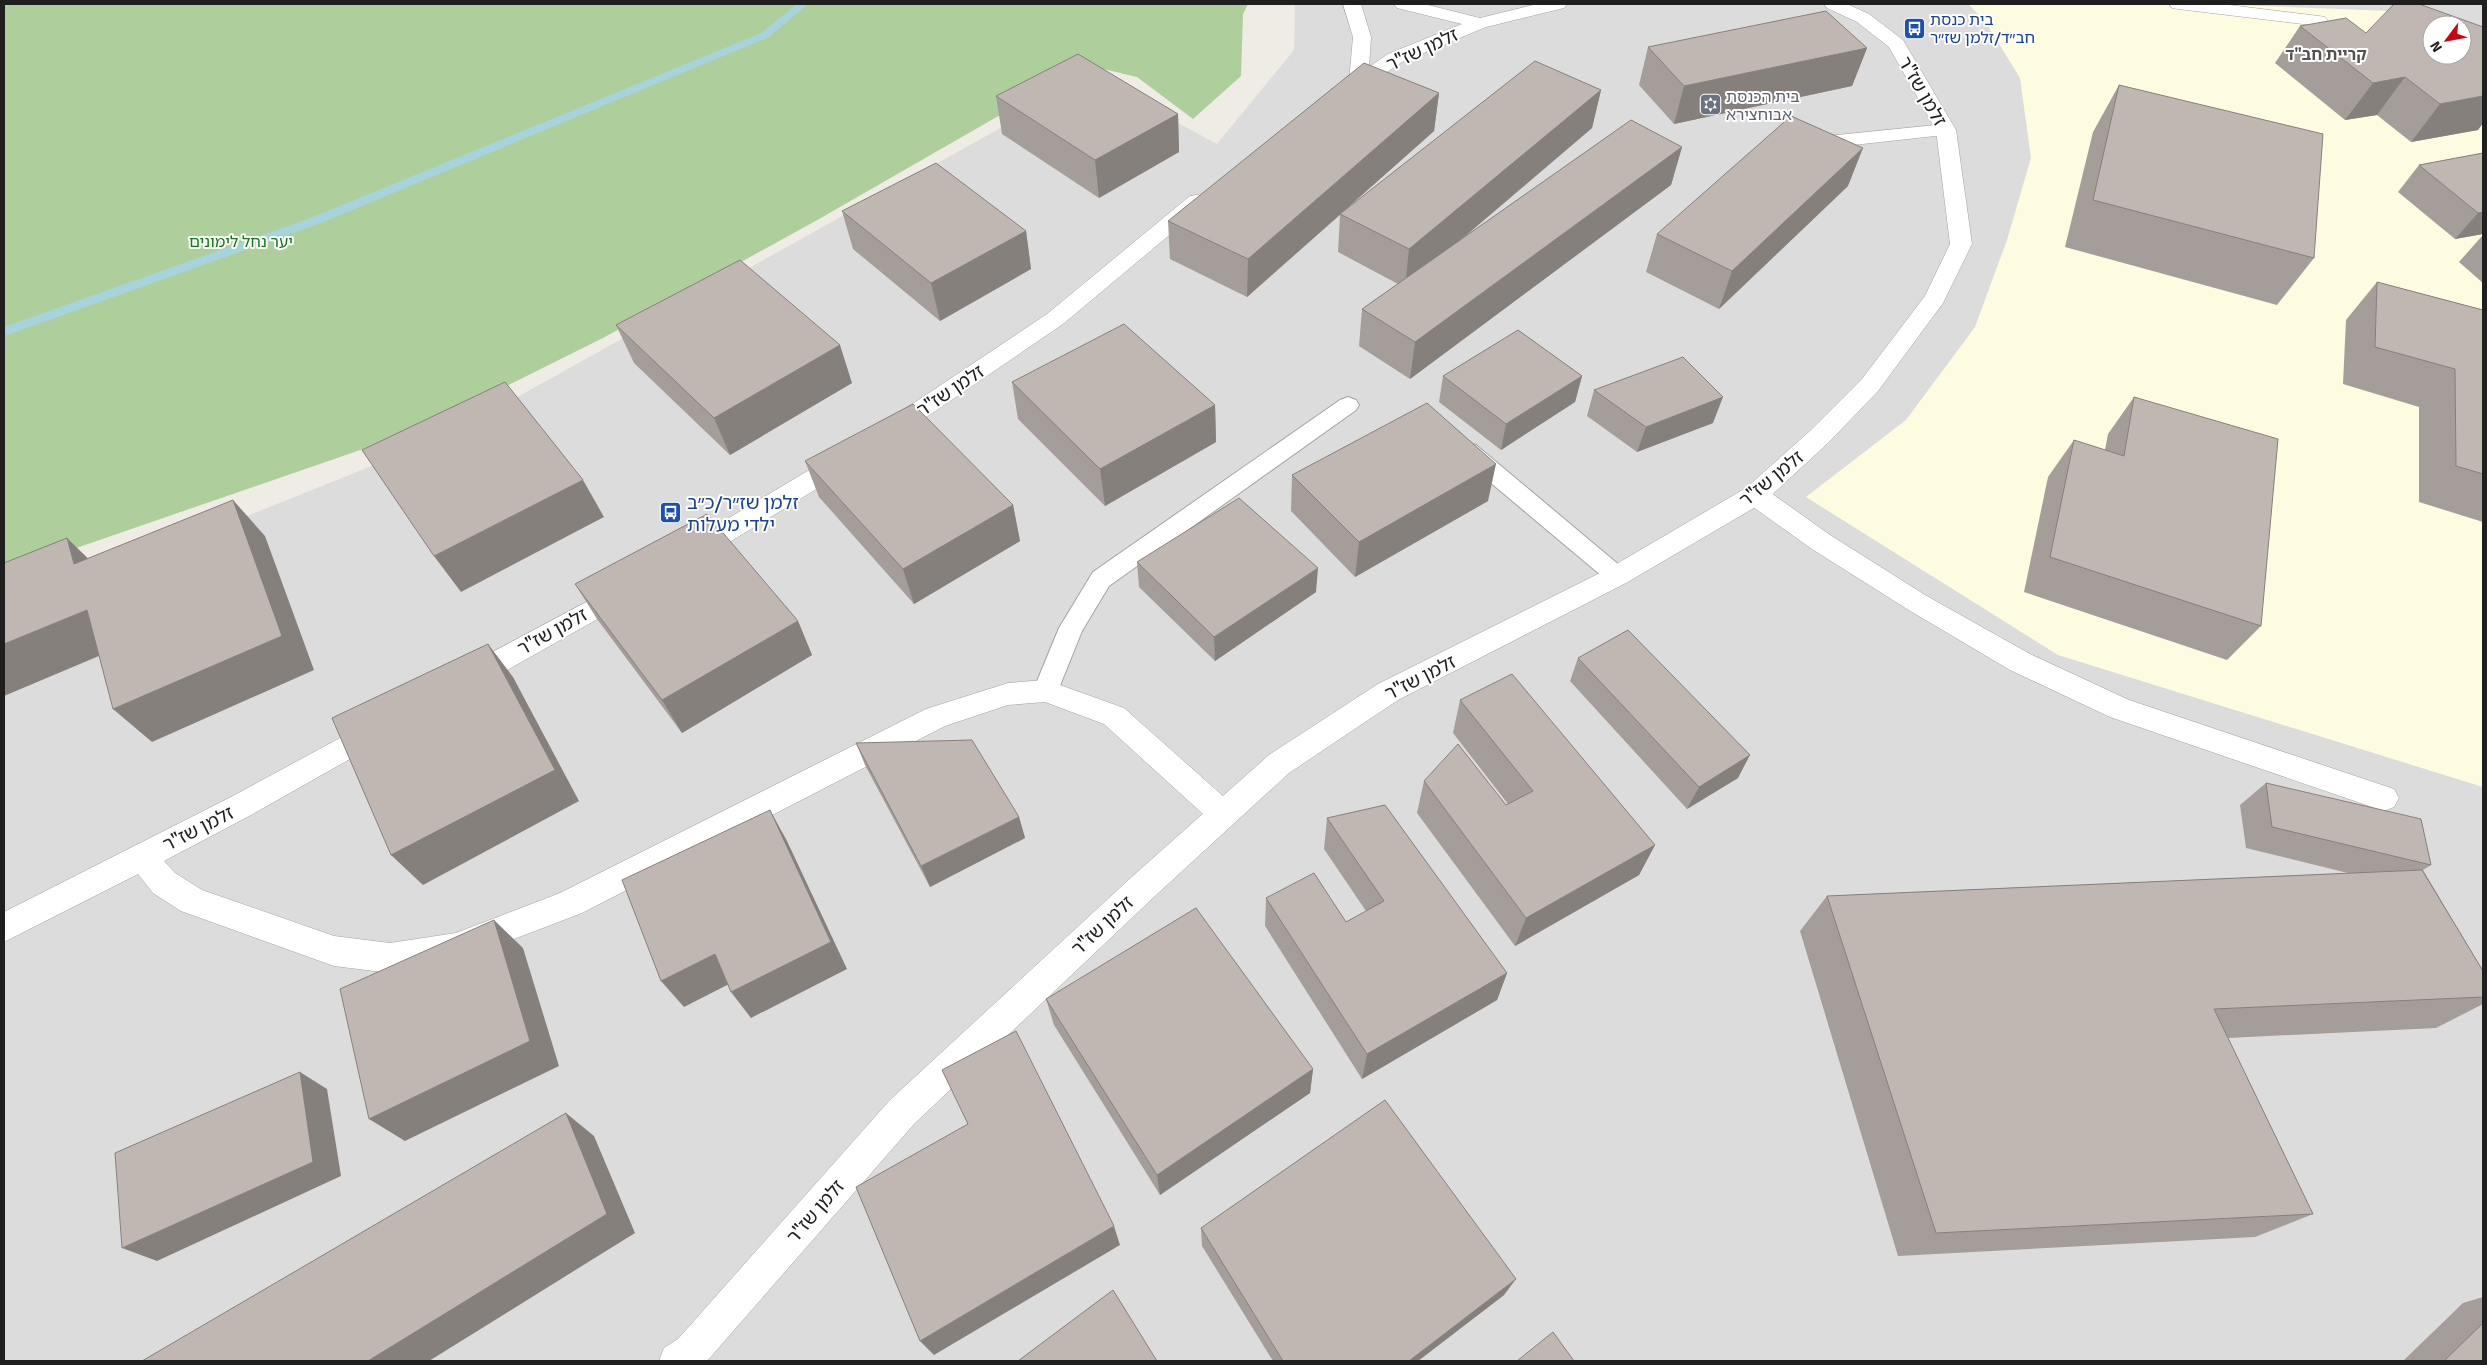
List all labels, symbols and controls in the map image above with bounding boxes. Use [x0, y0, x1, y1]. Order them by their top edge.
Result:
place label: בית כנסת חב״ד/זלמן שז״ר [1930, 10, 2035, 48]
north arrow [2422, 15, 2472, 65]
bus stop icon: בית כנסת חב״ד/זלמן שז״ר [1902, 16, 1926, 40]
street label: זלמן שז"ר [1383, 23, 1462, 77]
text: N [2427, 38, 2446, 55]
district label: קריית חב"ד [2285, 45, 2367, 65]
street label: זלמן שז"ר [1893, 52, 1952, 131]
place label: בית הכנסת אבוחצירא [1726, 87, 1800, 125]
synagogue icon: בית הכנסת אבוחצירא [1698, 93, 1722, 117]
park label: יער נחל לימונים [189, 232, 293, 252]
street label: זלמן שז"ר [912, 359, 989, 422]
street label: זלמן שז"ר [1734, 445, 1809, 512]
place label: זלמן שז״ר/כ״ב ילדי מעלות [687, 491, 799, 537]
bus stop icon: זלמן שז״ר/כ״ב ילדי מעלות [659, 501, 683, 525]
street label: זלמן שז"ר [513, 603, 592, 661]
street label: זלמן שז"ר [1381, 650, 1460, 706]
street label: זלמן שז"ר [159, 801, 238, 857]
street label: זלמן שז"ר [1067, 891, 1139, 961]
street label: זלמן שז"ר [782, 1175, 850, 1248]

